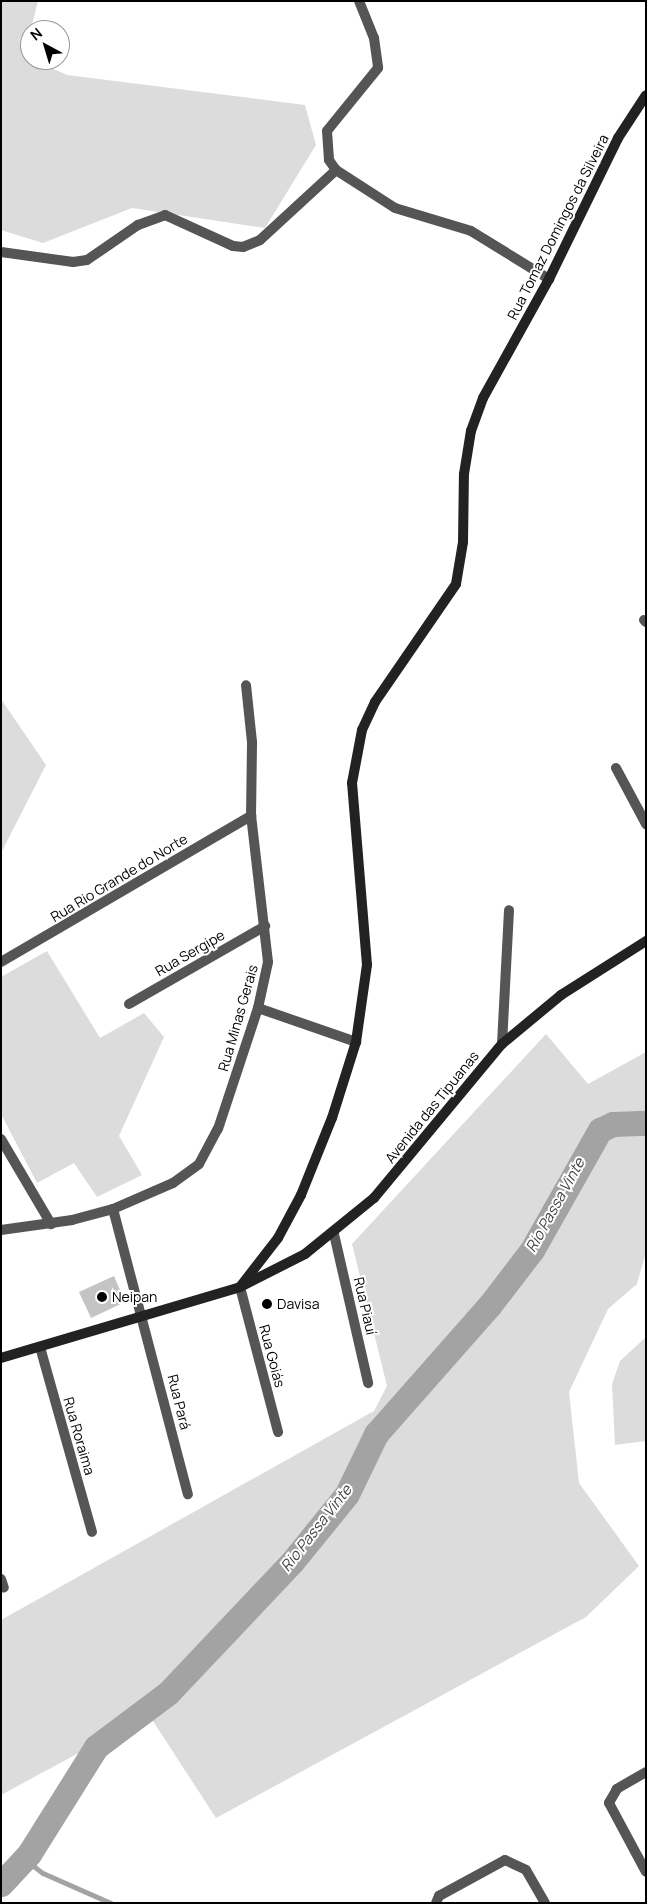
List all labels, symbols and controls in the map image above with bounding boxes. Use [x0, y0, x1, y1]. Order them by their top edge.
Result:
north arrow [20, 20, 70, 70]
text: N [26, 23, 46, 44]
street label: Rua Tomaz Domingos da Silveira [504, 132, 612, 322]
street label: Rua Rio Grande do Norte [48, 830, 190, 926]
street label: Rua Sergipe [152, 926, 228, 980]
street label: Rua Minas Gerais [215, 963, 261, 1073]
street label: Avenida das Tipuanas [382, 1048, 482, 1166]
water label: Rio Passa Vinte [522, 1155, 588, 1255]
street label: Rua Piauí [350, 1275, 380, 1337]
place label: Neipan [112, 1289, 157, 1305]
marker: Neipan [96, 1291, 108, 1303]
place label: Davisa [277, 1296, 319, 1312]
marker: Davisa [261, 1298, 273, 1310]
street label: Rua Goiás [256, 1323, 288, 1389]
street label: Rua Pará [164, 1373, 194, 1431]
street label: Rua Roraima [60, 1395, 98, 1477]
water label: Rio Passa Vinte [277, 1481, 355, 1575]

